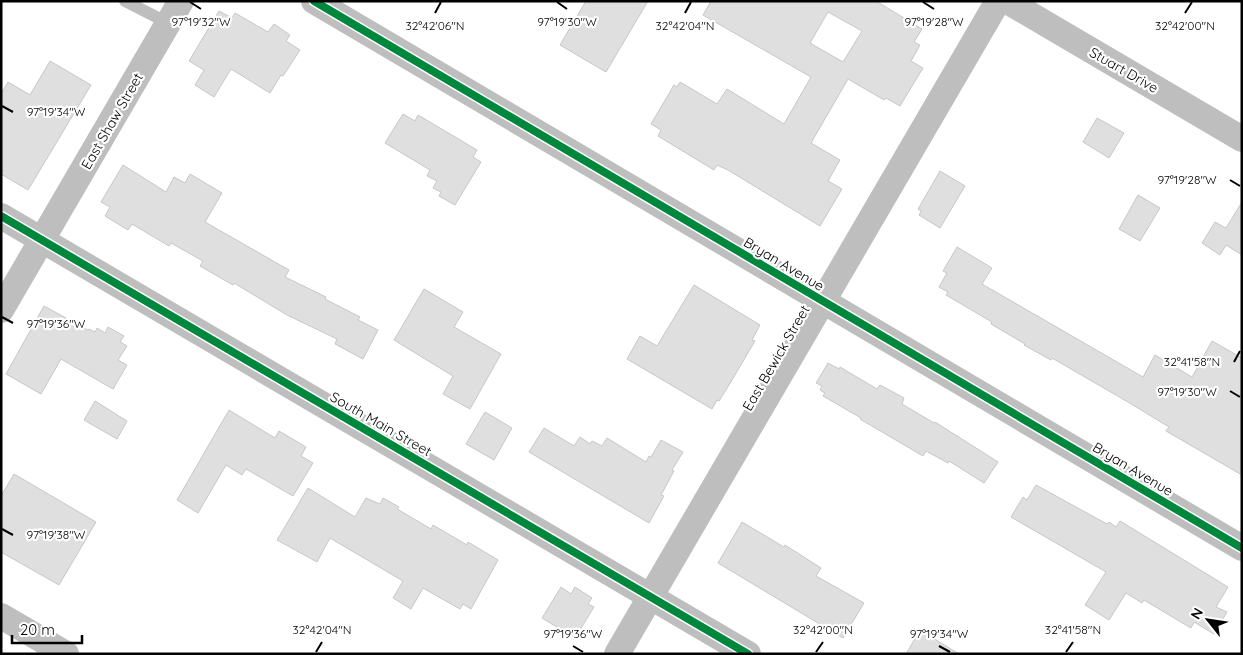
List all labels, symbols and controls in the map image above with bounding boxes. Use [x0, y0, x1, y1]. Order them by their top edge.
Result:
text: 97°19'32"W [171, 14, 231, 29]
text: 97°19'30"W [537, 14, 597, 29]
text: 97°19'28"W [904, 14, 964, 29]
text: 32°42'06"N [405, 18, 465, 33]
text: 32°42'04"N [655, 18, 715, 33]
text: 32°42'00"N [1155, 18, 1215, 33]
street label: Stuart Drive [1086, 43, 1162, 97]
street label: East Shaw Street [77, 69, 147, 172]
text: 97°19'34"W [27, 104, 86, 119]
text: 97°19'28"W [1157, 172, 1217, 187]
street label: Bryan Avenue [740, 233, 828, 295]
street label: East Bewick Street [738, 302, 814, 414]
text: 97°19'36"W [27, 316, 86, 331]
text: 32°41'58"N [1164, 354, 1220, 369]
text: 97°19'30"W [1157, 384, 1217, 399]
street label: South Main Street [327, 388, 435, 460]
street label: Bryan Avenue [1089, 438, 1177, 500]
text: 97°19'38"W [27, 527, 86, 542]
north arrow [1183, 595, 1233, 645]
text: N [1186, 605, 1207, 622]
scale bar [12, 612, 82, 644]
text: 20 m [20, 620, 55, 639]
text: 32°42'04"N [292, 622, 352, 637]
text: 32°42'00"N [793, 622, 853, 637]
text: 32°41'58"N [1045, 622, 1101, 637]
text: 97°19'36"W [544, 626, 603, 641]
text: 97°19'34"W [910, 626, 969, 641]

